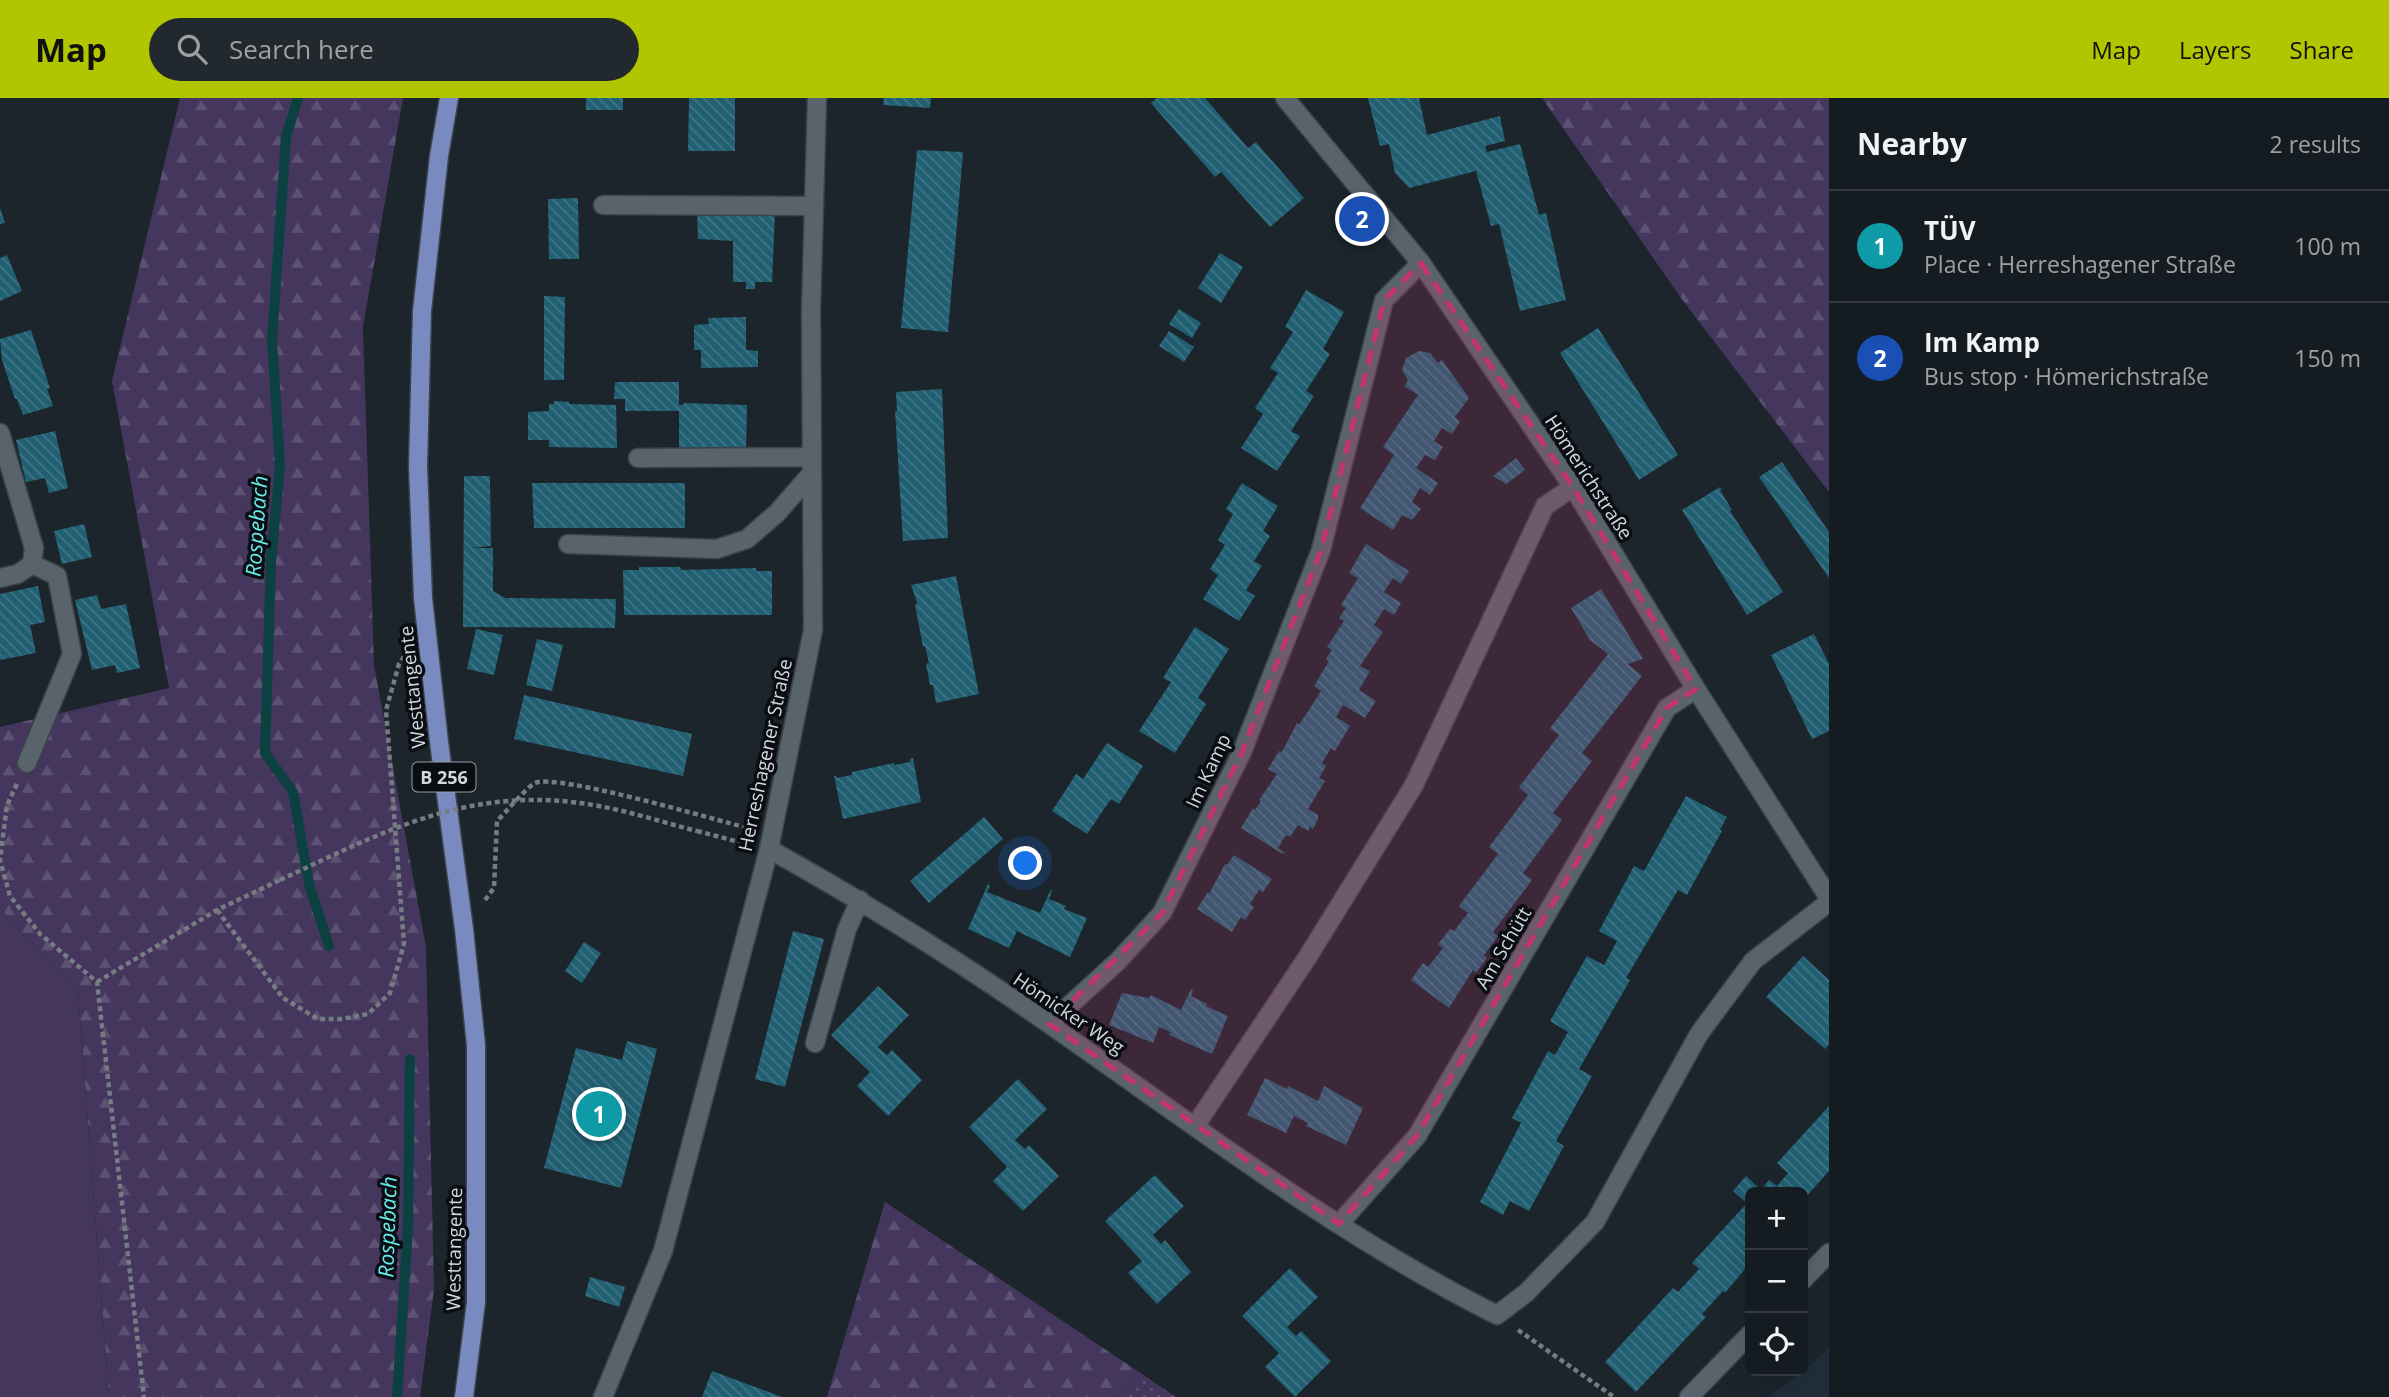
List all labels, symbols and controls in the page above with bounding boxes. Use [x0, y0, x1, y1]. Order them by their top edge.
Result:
search box [149, 18, 639, 81]
text: Map [35, 27, 107, 72]
icon: search [173, 30, 211, 68]
text: Search here [229, 31, 374, 67]
text: Map [2091, 33, 2141, 66]
text: Layers [2179, 33, 2252, 66]
text: Share [2290, 33, 2354, 66]
text: Nearby [1857, 123, 1967, 164]
text: 2 results [2270, 128, 2361, 160]
pin: 2 [1339, 193, 1385, 245]
text: TÜV [1924, 212, 1976, 248]
text: 1 [1873, 230, 1887, 262]
text: 100 m [2294, 230, 2361, 262]
text: Place · Herreshagener Straße [1924, 248, 2236, 280]
text: Im Kamp [1924, 324, 2040, 360]
text: 2 [1873, 342, 1887, 374]
text: 150 m [2294, 342, 2361, 374]
text: Bus stop · Hömerichstraße [1924, 360, 2209, 392]
street label: Hömerichstraße [1539, 410, 1639, 544]
water label: Rospebach [239, 475, 273, 577]
street label: Westtangente [393, 624, 431, 750]
street label: Herreshagener Straße [732, 656, 798, 854]
street label: Im Kamp [1179, 730, 1237, 812]
road number: B 256 [412, 762, 476, 792]
your location [1008, 846, 1042, 880]
street label: Am Schütt [1469, 902, 1537, 994]
street label: Hömicker Weg [1008, 966, 1130, 1060]
pin: 1 [576, 1088, 622, 1140]
water label: Rospebach [371, 1176, 403, 1278]
street label: Westtangente [440, 1187, 468, 1311]
map controls [1745, 1187, 1808, 1376]
button: + [1745, 1187, 1808, 1250]
button: − [1745, 1250, 1808, 1313]
button: locate [1745, 1313, 1808, 1376]

